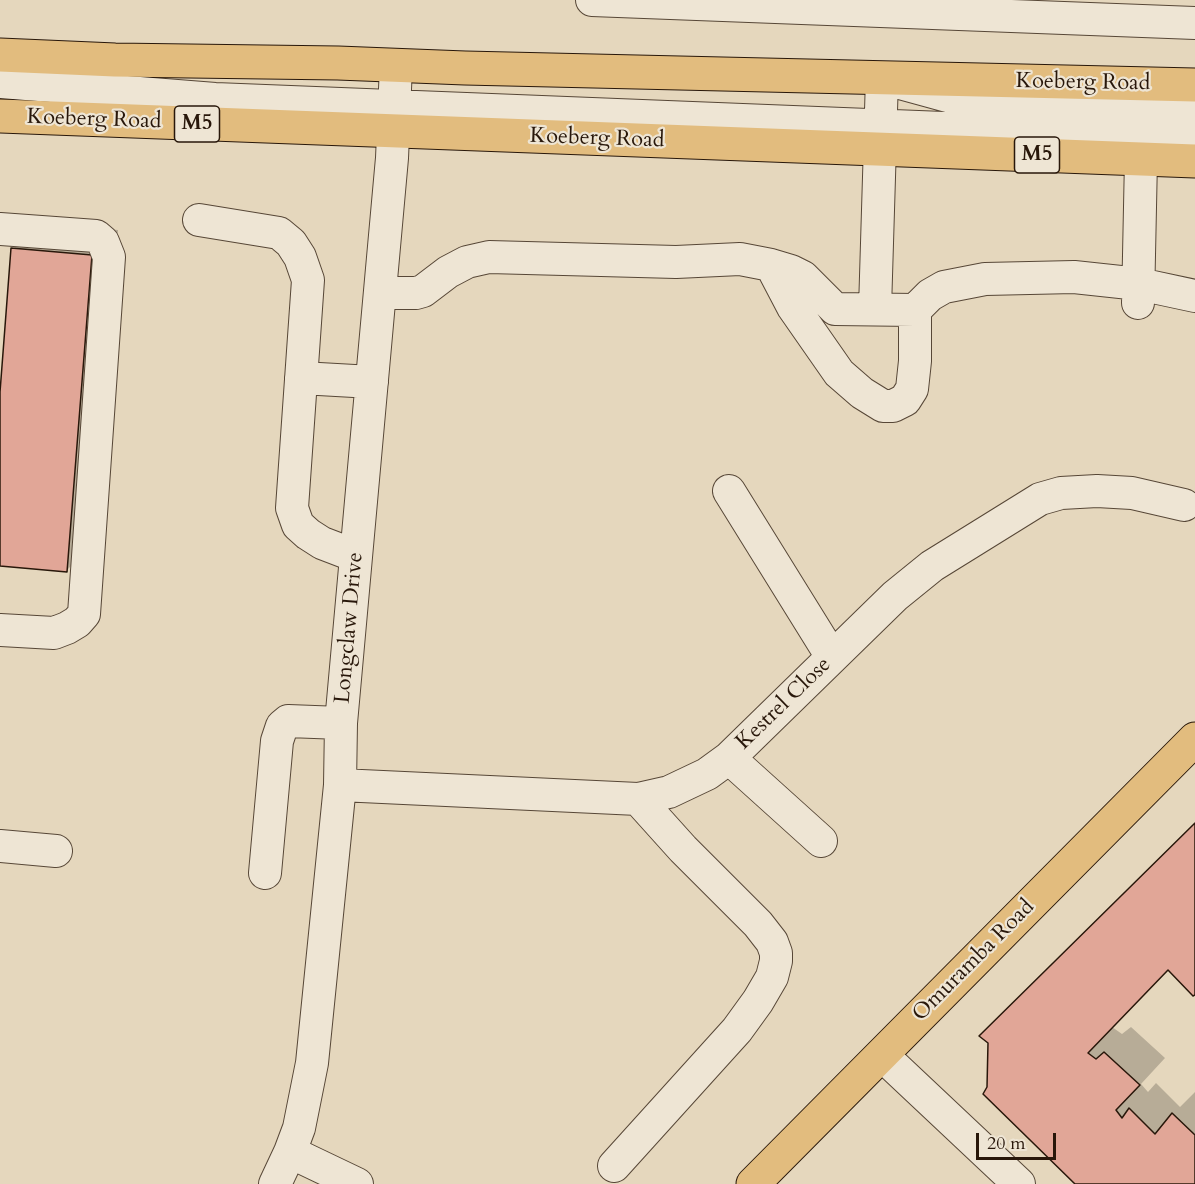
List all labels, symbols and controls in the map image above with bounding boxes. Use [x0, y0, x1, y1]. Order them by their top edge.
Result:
street label: Koeberg Road [1015, 69, 1151, 97]
street label: Koeberg Road [26, 104, 162, 136]
road number: M5 [174, 106, 220, 142]
street label: Koeberg Road [529, 123, 665, 155]
road number: M5 [1014, 137, 1060, 173]
street label: Longclaw Drive [330, 551, 370, 705]
street label: Kestrel Close [731, 652, 837, 756]
street label: Omuramba Road [908, 895, 1040, 1027]
scale bar [979, 1121, 1058, 1159]
text: 20 m [987, 1131, 1026, 1156]

